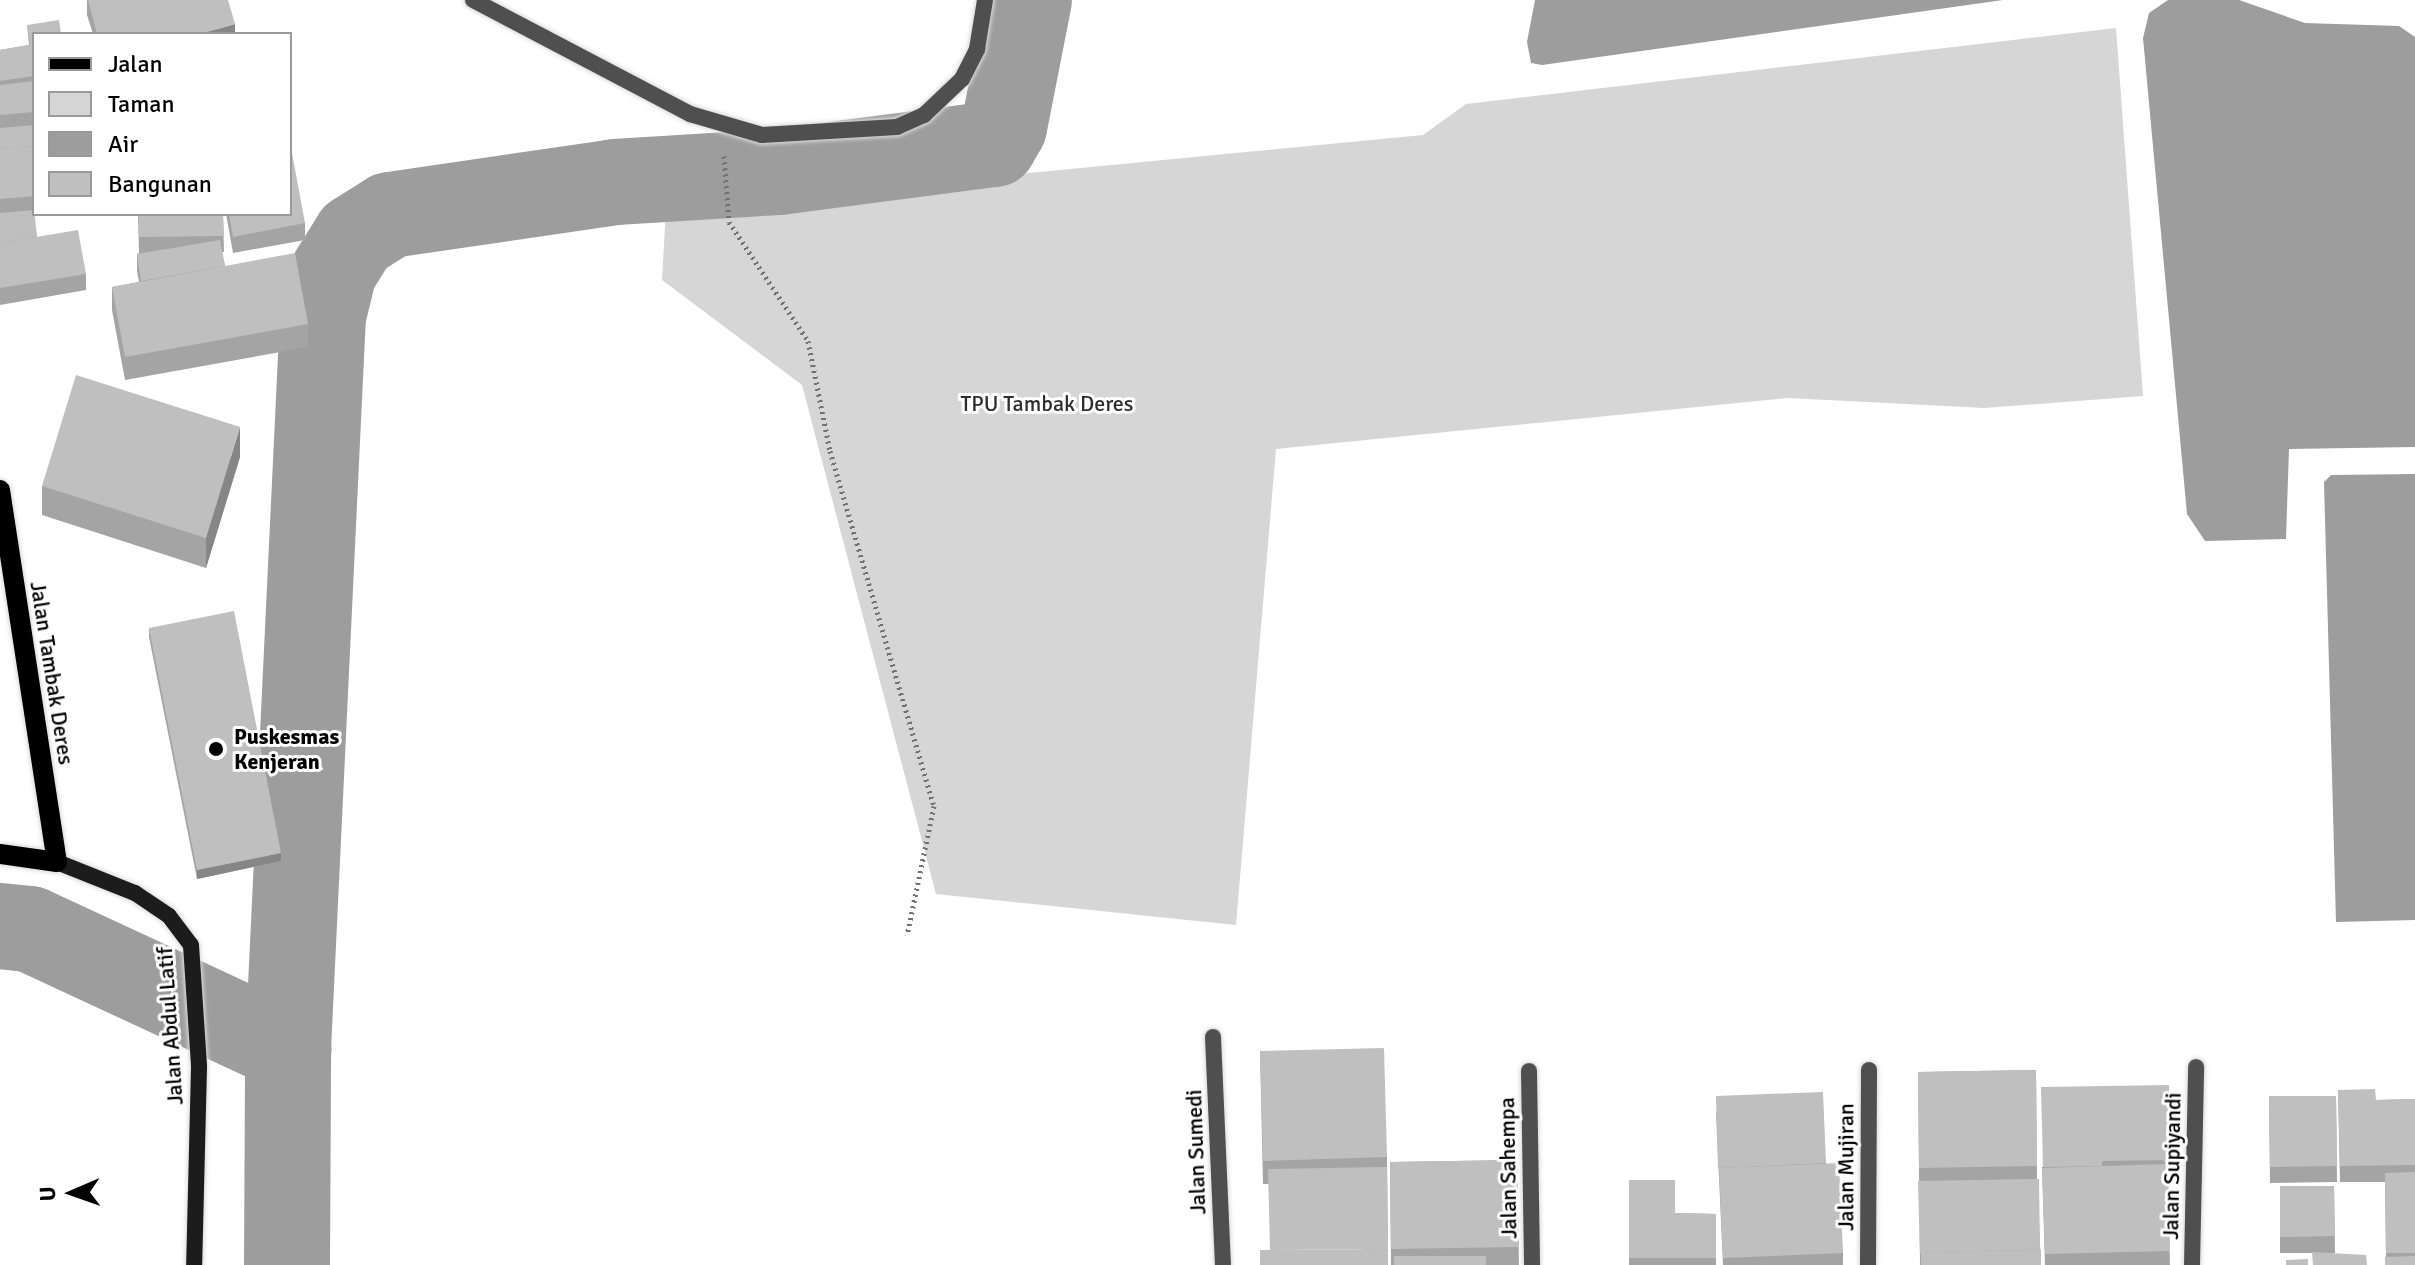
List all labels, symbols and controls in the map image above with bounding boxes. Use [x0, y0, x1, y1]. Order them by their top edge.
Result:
legend [32, 32, 292, 216]
text: Jalan [108, 49, 163, 79]
text: Taman [108, 89, 175, 119]
text: Air [108, 129, 138, 159]
text: Bangunan [108, 169, 212, 199]
park label: TPU Tambak Deres [961, 391, 1133, 417]
street label: Jalan Tambak Deres [24, 580, 80, 766]
place label: Puskesmas Kenjeran [234, 723, 339, 774]
marker: Puskesmas Kenjeran [205, 738, 227, 760]
street label: Jalan Abdul Latif [151, 946, 189, 1106]
street label: Jalan Sumedi [1181, 1089, 1211, 1215]
street label: Jalan Supiyandi [2158, 1092, 2186, 1240]
street label: Jalan Sahempa [1494, 1097, 1522, 1239]
street label: Jalan Mujiran [1833, 1103, 1859, 1231]
north arrow [32, 1153, 112, 1233]
text: U [34, 1186, 61, 1202]

